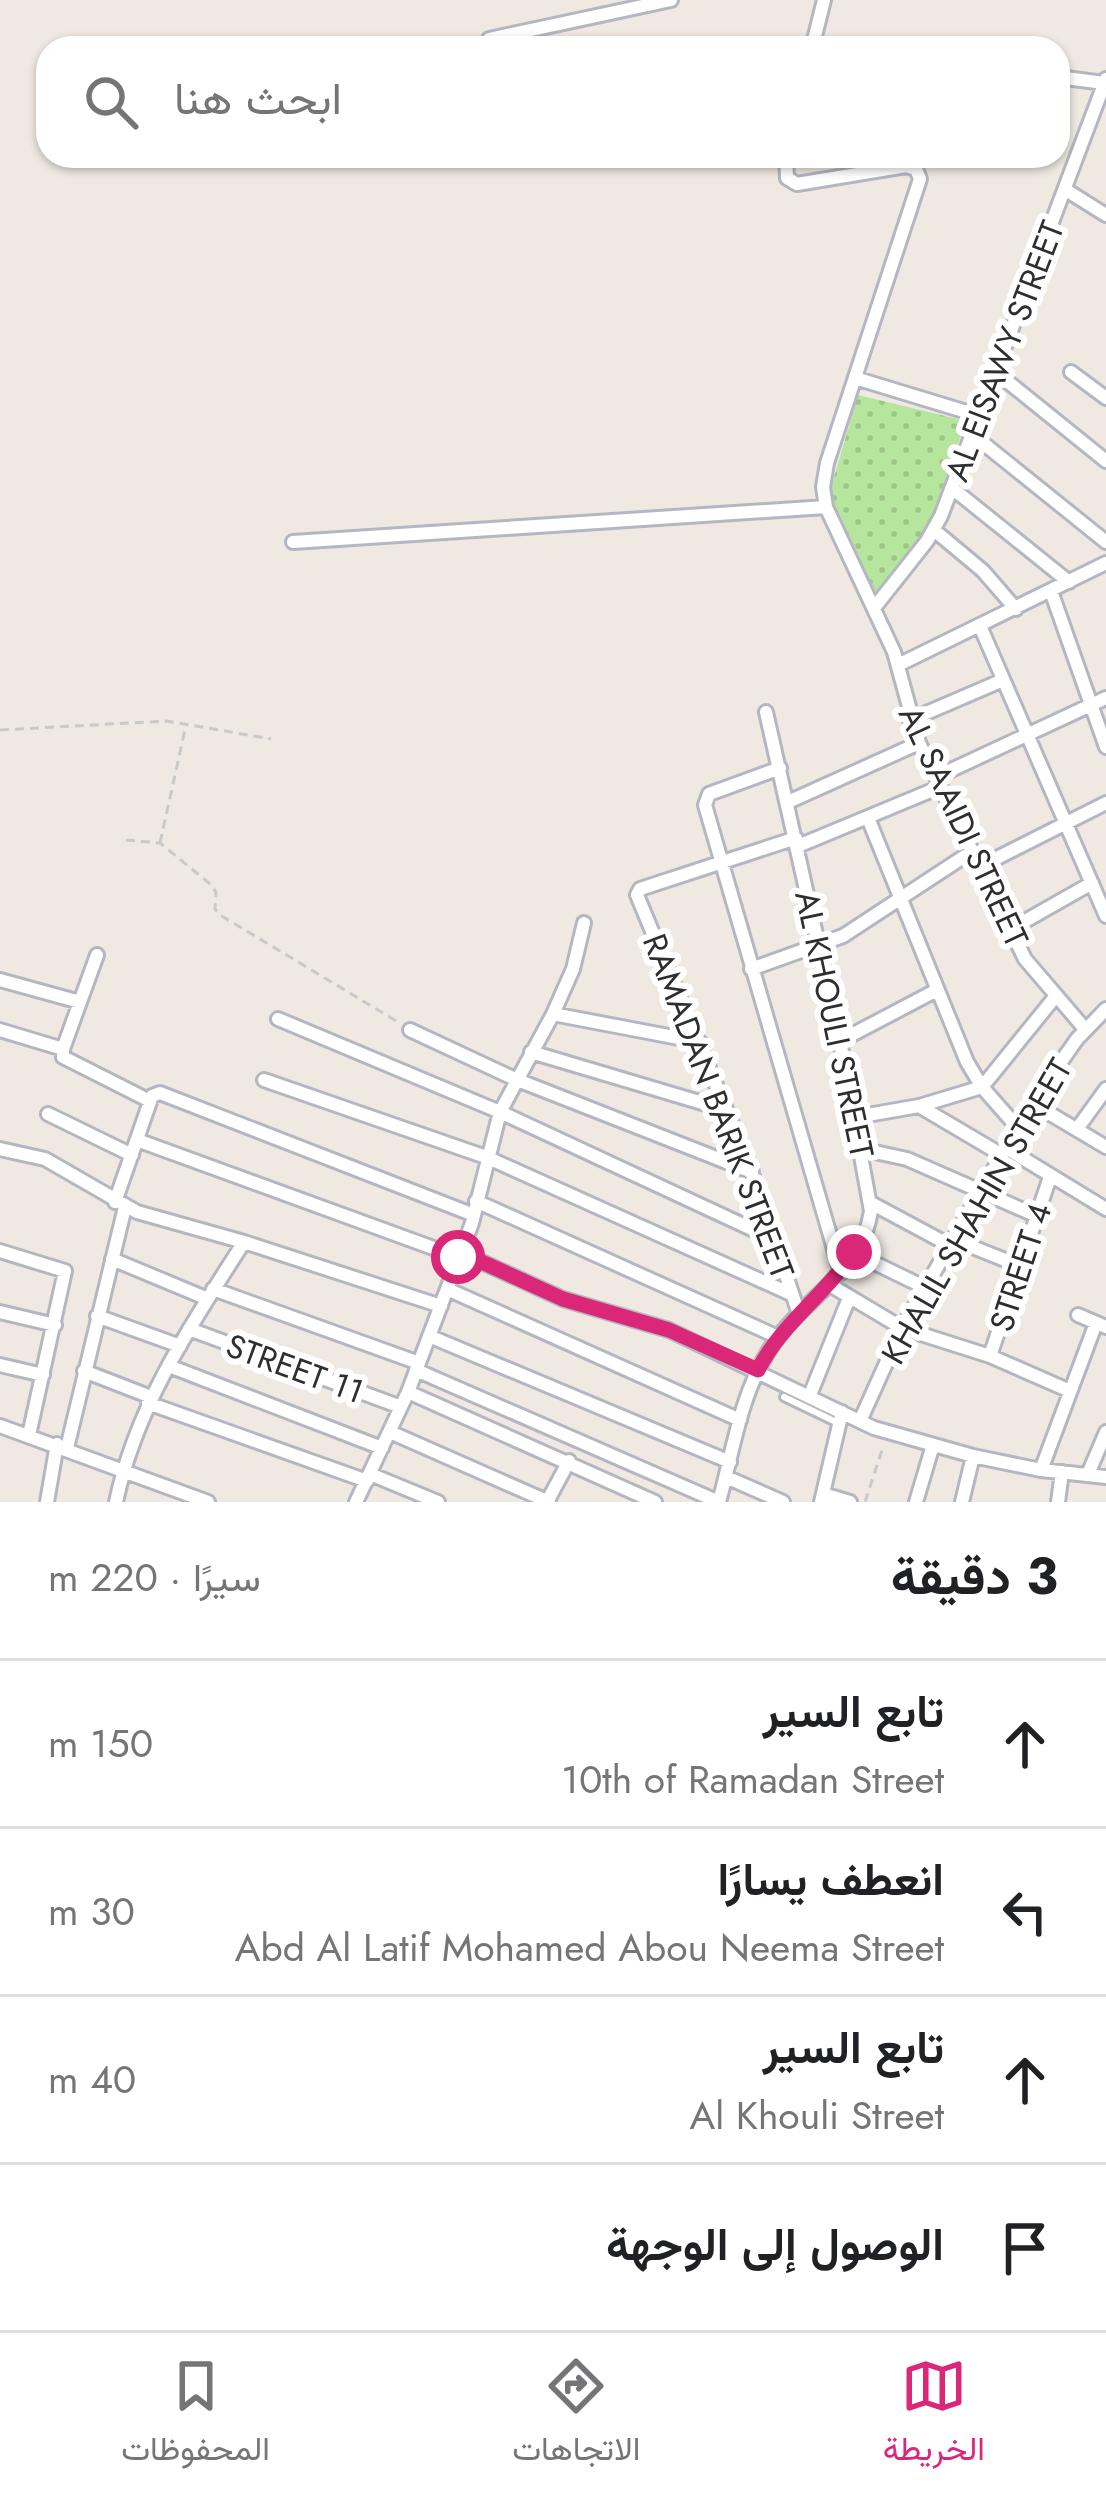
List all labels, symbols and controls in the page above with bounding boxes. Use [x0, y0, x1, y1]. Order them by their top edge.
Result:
search box [36, 36, 1070, 168]
text: ابحث هنا [174, 66, 342, 131]
icon: search [78, 69, 144, 135]
street label: AL EISAWY STREET [933, 214, 1076, 488]
street label: AL SAAIDI STREET [887, 698, 1040, 955]
street label: AL KHOULI STREET [783, 886, 886, 1163]
street label: RAMADAN BARIK STREET [631, 927, 806, 1286]
street label: KHALIL SHAHIN STREET [870, 1049, 1084, 1373]
street label: STREET 4 [978, 1197, 1063, 1338]
route end [827, 1225, 881, 1279]
route start [431, 1230, 485, 1284]
street label: STREET 11 [220, 1322, 370, 1415]
text: 3 دقيقة [891, 1539, 1058, 1613]
text: سيرًا · 220 m [48, 1549, 261, 1606]
text: تابع السير [763, 1679, 944, 1744]
icon: ahead [992, 1711, 1058, 1777]
text: 150 m [48, 1715, 153, 1772]
text: 10th of Ramadan Street [561, 1751, 944, 1808]
text: انعطف يسارًا [718, 1847, 944, 1912]
icon: left [992, 1879, 1058, 1945]
text: 30 m [48, 1883, 135, 1940]
text: Abd Al Latif Mohamed Abou Neema Street [235, 1919, 944, 1976]
text: تابع السير [763, 2015, 944, 2080]
icon: ahead [992, 2047, 1058, 2113]
text: 40 m [48, 2051, 136, 2108]
text: Al Khouli Street [689, 2087, 944, 2144]
text: الوصول إلى الوجهة [606, 2212, 944, 2277]
icon: arrive [992, 2215, 1058, 2281]
tab: المحفوظات [121, 2353, 270, 2478]
tab: الاتجاهات [512, 2353, 640, 2478]
tab: الخريطة [883, 2353, 985, 2478]

